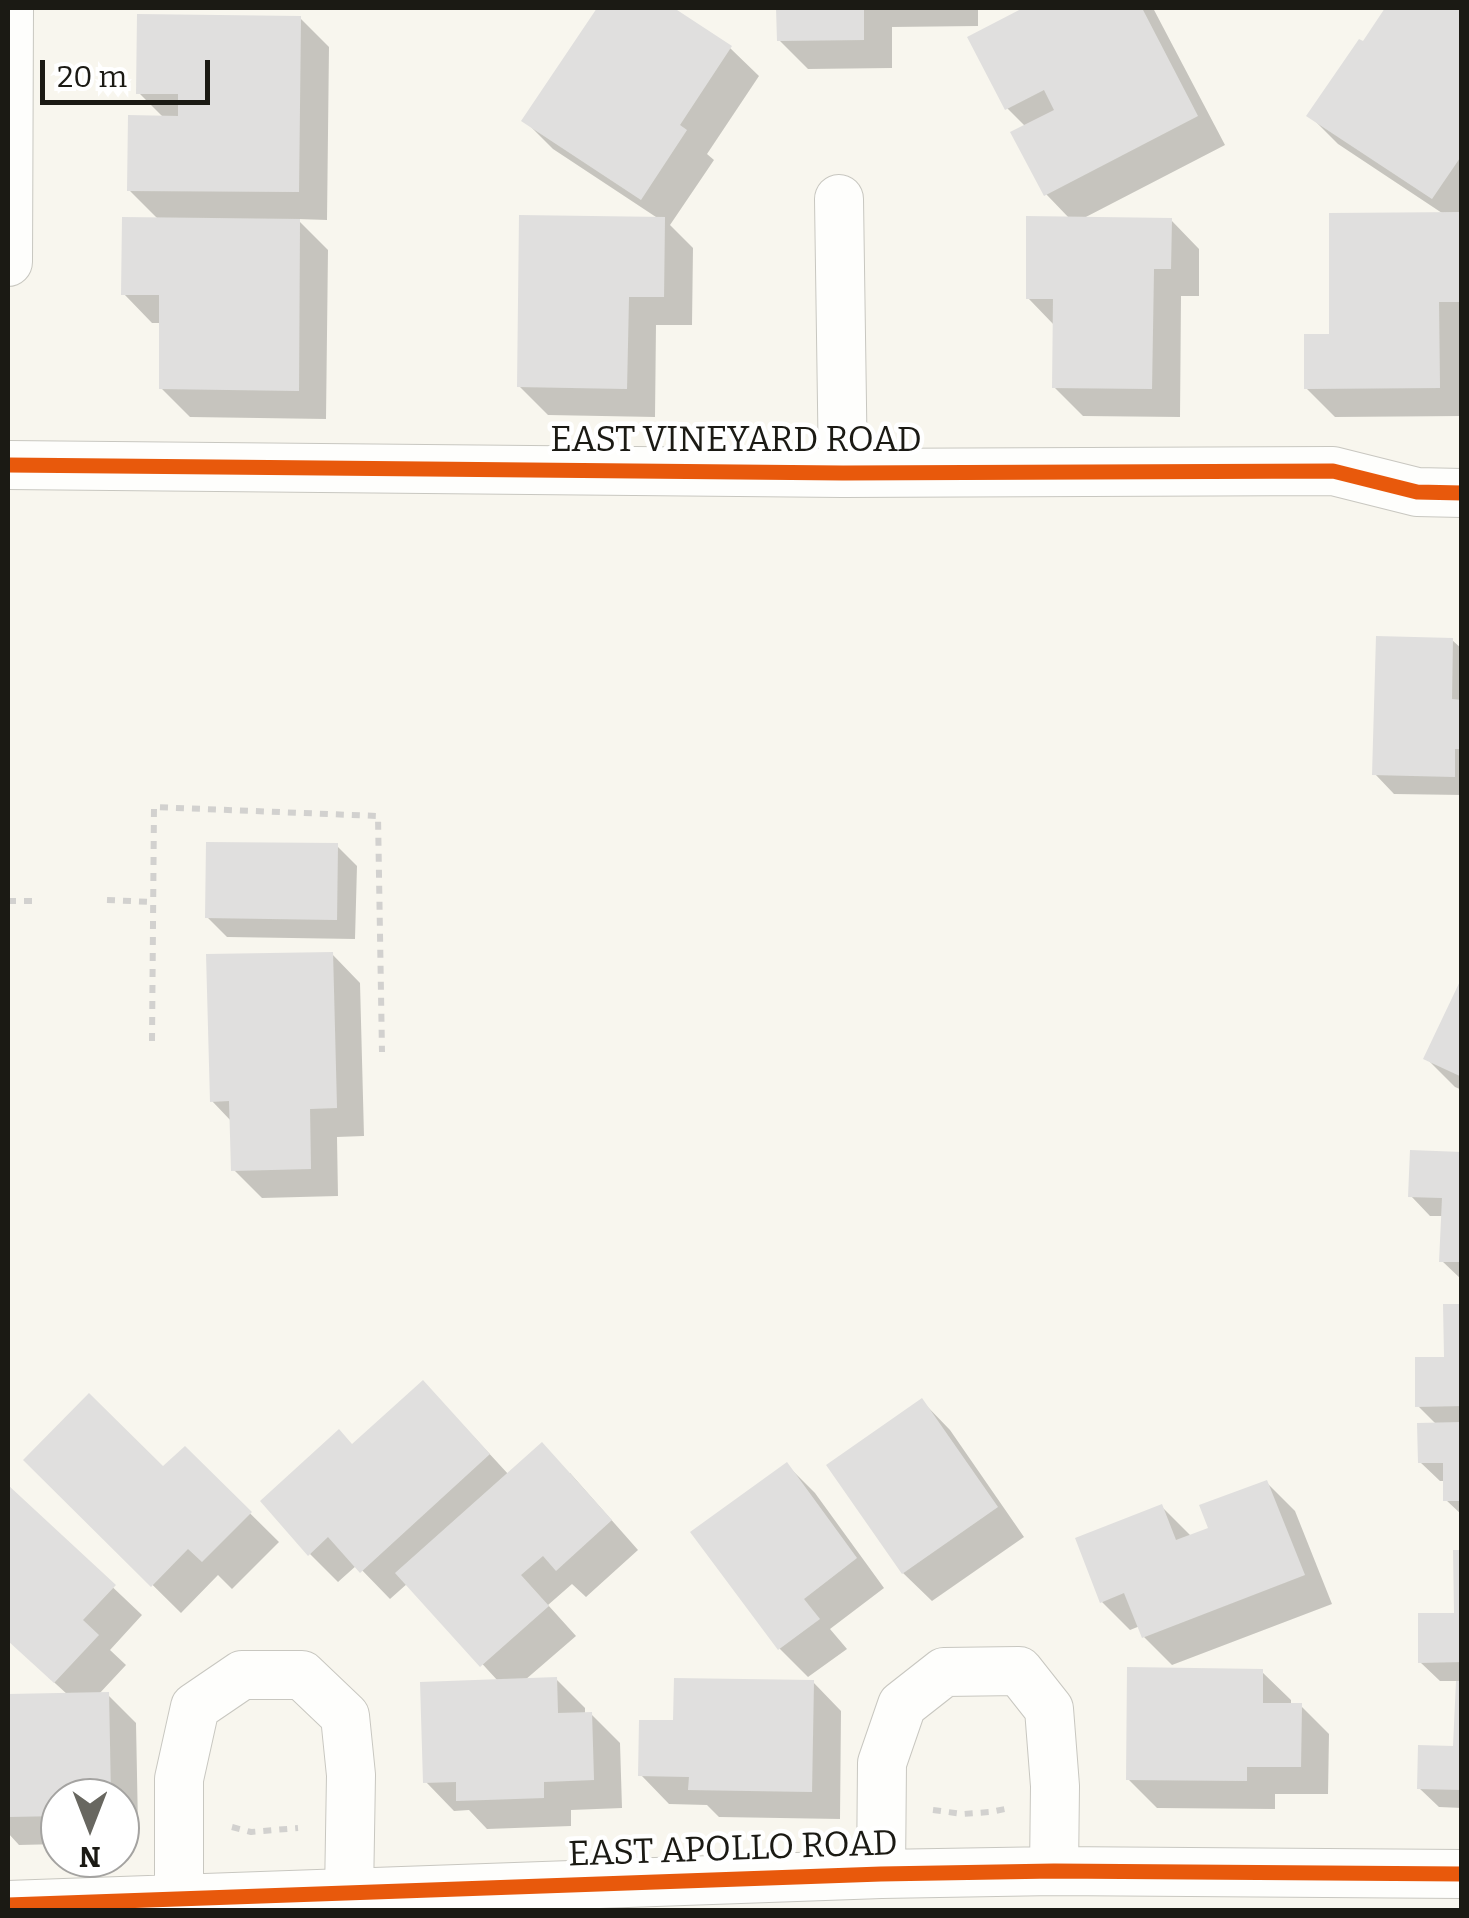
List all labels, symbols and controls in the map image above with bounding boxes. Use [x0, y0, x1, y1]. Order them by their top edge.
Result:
scale bar [45, 40, 215, 102]
text: 20 m [57, 59, 127, 95]
street label: EAST VINEYARD ROAD [550, 420, 922, 462]
north arrow [40, 1778, 140, 1878]
street label: EAST APOLLO ROAD [568, 1823, 898, 1877]
text: N [79, 1840, 101, 1873]

